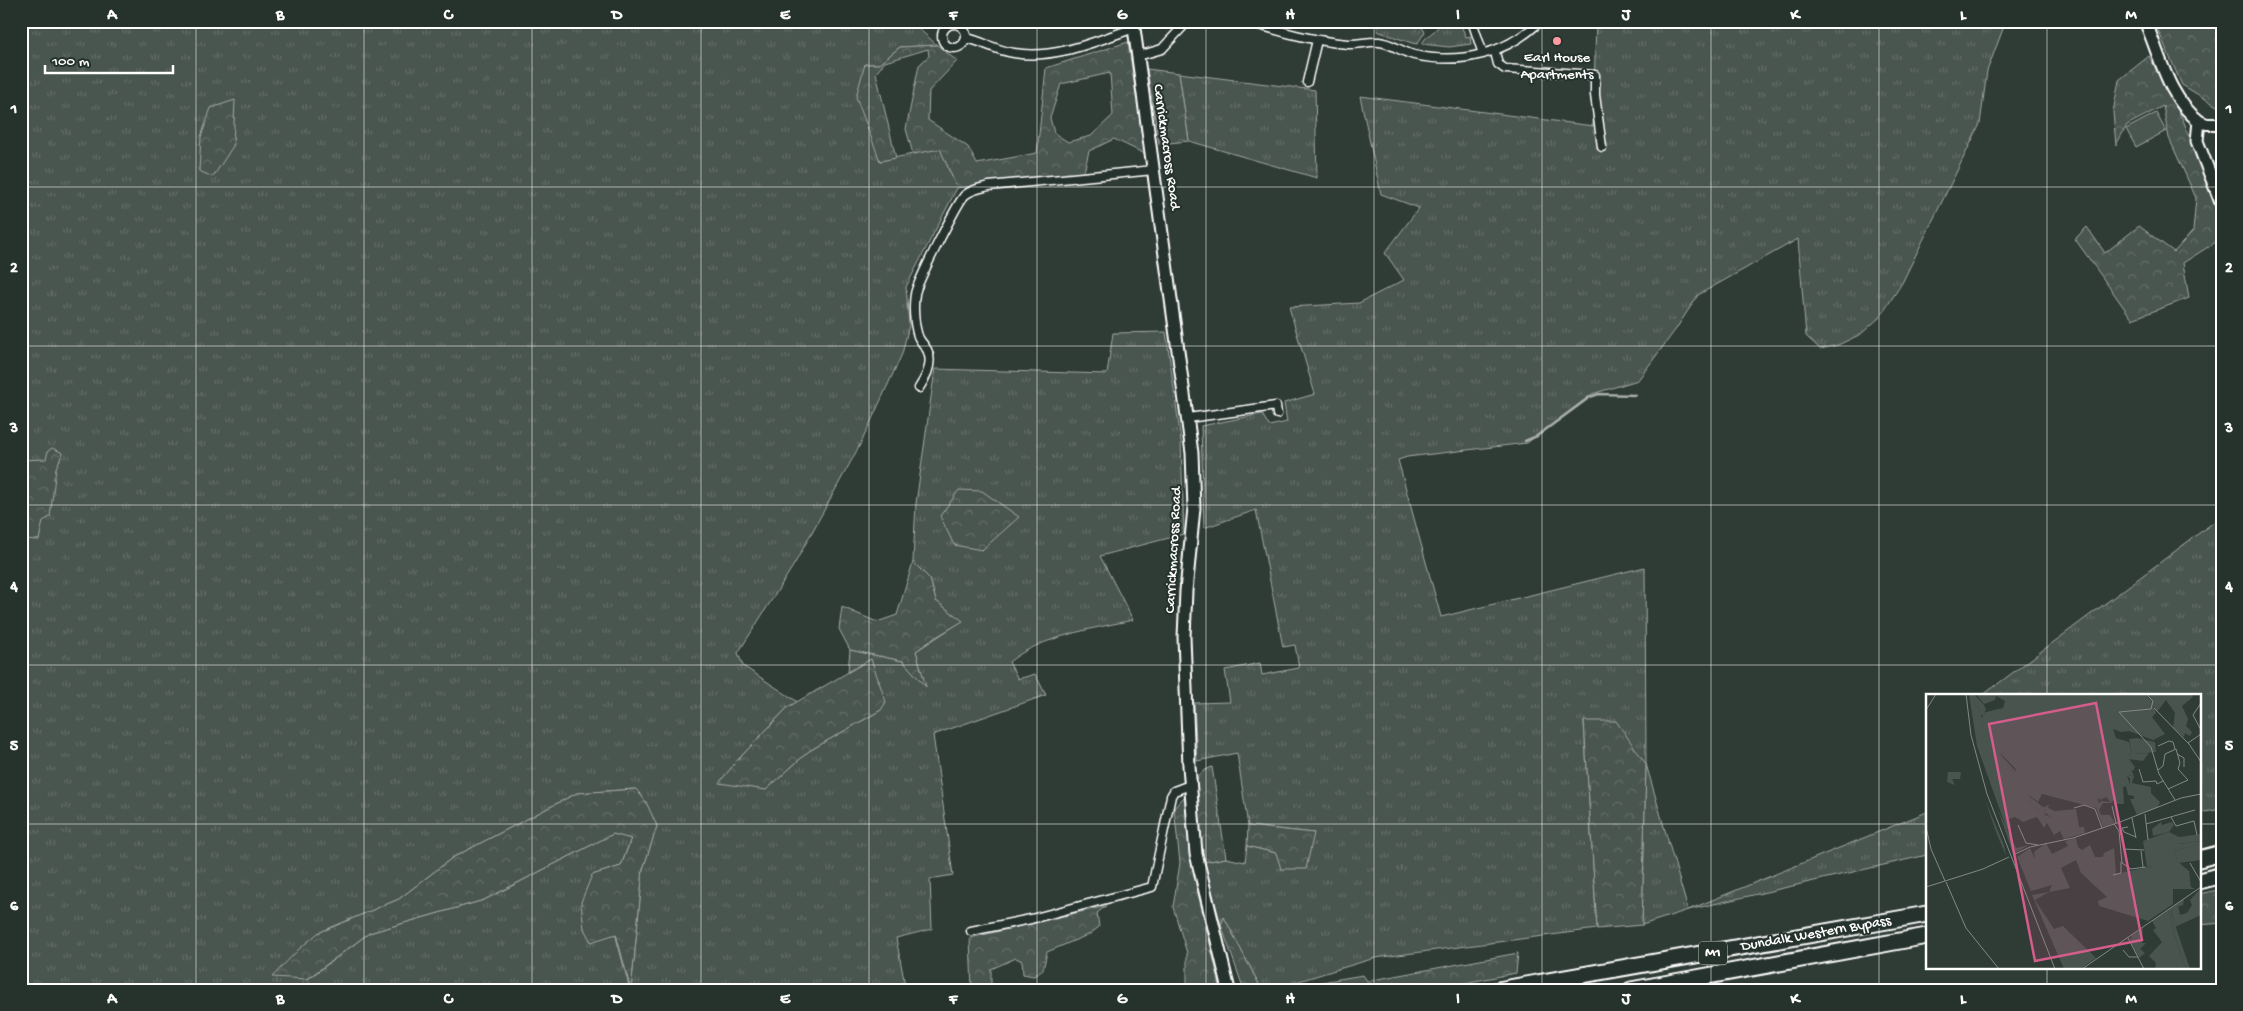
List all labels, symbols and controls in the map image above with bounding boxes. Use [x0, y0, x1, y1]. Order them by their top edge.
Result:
text: A [106, 7, 118, 26]
text: B [275, 7, 285, 26]
text: C [443, 7, 454, 26]
text: D [610, 7, 623, 26]
text: E [780, 7, 791, 26]
text: F [948, 7, 959, 26]
text: G [1117, 7, 1128, 26]
text: H [1285, 7, 1295, 26]
text: I [1456, 7, 1460, 26]
text: J [1621, 7, 1632, 26]
text: K [1790, 7, 1802, 26]
text: L [1960, 7, 1967, 26]
text: M [2125, 7, 2137, 26]
marker: Earl House Apartments [1551, 35, 1563, 47]
scale bar [45, 42, 172, 74]
place label: Earl House Apartments [1520, 49, 1594, 84]
text: 100 m [51, 53, 90, 71]
street label: Carrickmacross Road [1148, 83, 1184, 212]
text: 1 [10, 101, 17, 120]
text: 1 [2225, 101, 2232, 120]
text: 2 [10, 260, 18, 279]
text: 2 [2225, 260, 2233, 279]
text: 3 [9, 420, 18, 439]
text: 3 [2224, 420, 2233, 439]
street label: Carrickmacross Road [1162, 485, 1186, 614]
text: 4 [9, 579, 18, 598]
text: 4 [2224, 579, 2233, 598]
inset map [1926, 694, 2200, 968]
text: 5 [10, 738, 19, 757]
text: 5 [2225, 738, 2234, 757]
text: 6 [10, 898, 19, 917]
text: 6 [2225, 898, 2234, 917]
street label: Dundalk Western Bypass [1738, 912, 1893, 956]
road number: M1 [1699, 941, 1727, 964]
text: A [106, 991, 118, 1010]
text: B [275, 991, 285, 1010]
text: C [443, 991, 454, 1010]
text: D [610, 991, 623, 1010]
text: E [780, 991, 791, 1010]
text: F [948, 991, 959, 1010]
text: G [1117, 991, 1128, 1010]
text: H [1285, 991, 1295, 1010]
text: I [1456, 991, 1460, 1010]
text: J [1621, 991, 1632, 1010]
text: K [1790, 991, 1802, 1010]
text: L [1960, 991, 1967, 1010]
text: M [2125, 991, 2137, 1010]

